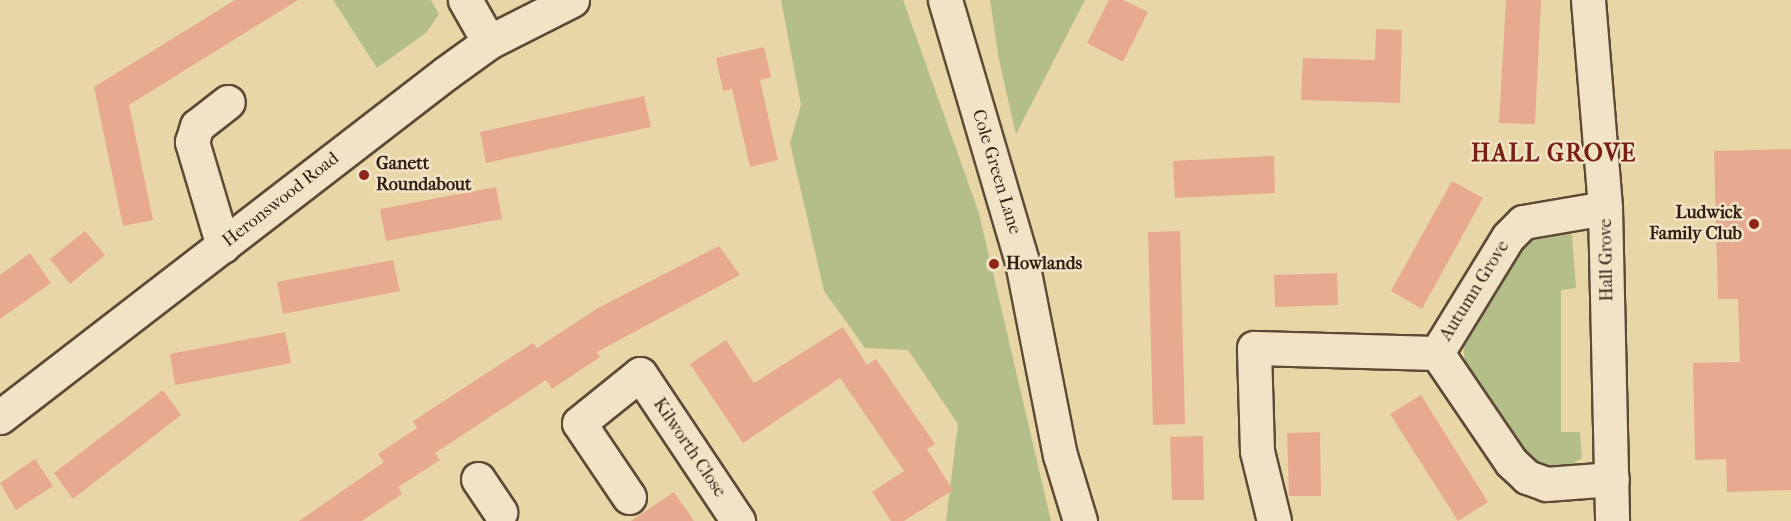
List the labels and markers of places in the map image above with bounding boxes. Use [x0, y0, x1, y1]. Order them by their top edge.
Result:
place label: Ganett Roundabout [376, 154, 471, 196]
marker: Ganett Roundabout [357, 168, 371, 182]
place label: Ludwick Family Club [1649, 203, 1742, 246]
marker: Ludwick Family Club [1747, 217, 1761, 231]
place label: Howlands [1006, 253, 1082, 275]
marker: Howlands [987, 257, 1001, 271]

